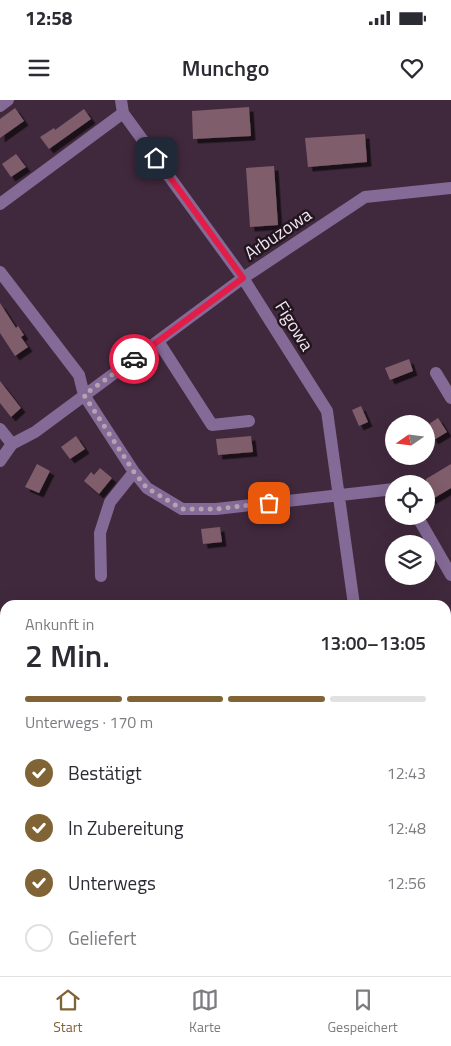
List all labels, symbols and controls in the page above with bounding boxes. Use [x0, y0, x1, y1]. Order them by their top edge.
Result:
text: 12:58 [25, 3, 72, 32]
text: Munchgo [182, 51, 269, 85]
icon: menu [25, 54, 53, 82]
icon: heart [398, 54, 426, 82]
pin [135, 137, 177, 179]
icon: home [142, 144, 170, 172]
street label: Arbuzowa [239, 201, 317, 266]
street label: Figowa [268, 295, 320, 356]
courier [109, 334, 159, 384]
icon: car [120, 345, 148, 373]
north arrow [385, 415, 435, 465]
map controls [385, 415, 435, 585]
button: locate [385, 475, 435, 525]
pin [248, 482, 290, 524]
icon: bag [255, 489, 283, 517]
button: layers [385, 535, 435, 585]
text: Ankunft in [25, 612, 94, 636]
text: 13:00–13:05 [320, 628, 426, 657]
text: 2 Min. [25, 631, 110, 679]
text: Unterwegs · 170 m [25, 710, 153, 734]
text: Bestätigt [68, 758, 142, 787]
icon: check [25, 759, 53, 787]
text: 12:43 [387, 761, 426, 785]
text: In Zubereitung [68, 813, 184, 842]
icon: check [25, 814, 53, 842]
text: 12:48 [387, 816, 426, 840]
text: Unterwegs [68, 868, 156, 897]
icon: check [25, 869, 53, 897]
text: 12:56 [387, 871, 426, 895]
text: Geliefert [68, 923, 136, 952]
tab: Start [53, 986, 82, 1037]
tab: Karte [189, 986, 221, 1037]
tab: Gespeichert [327, 986, 398, 1037]

